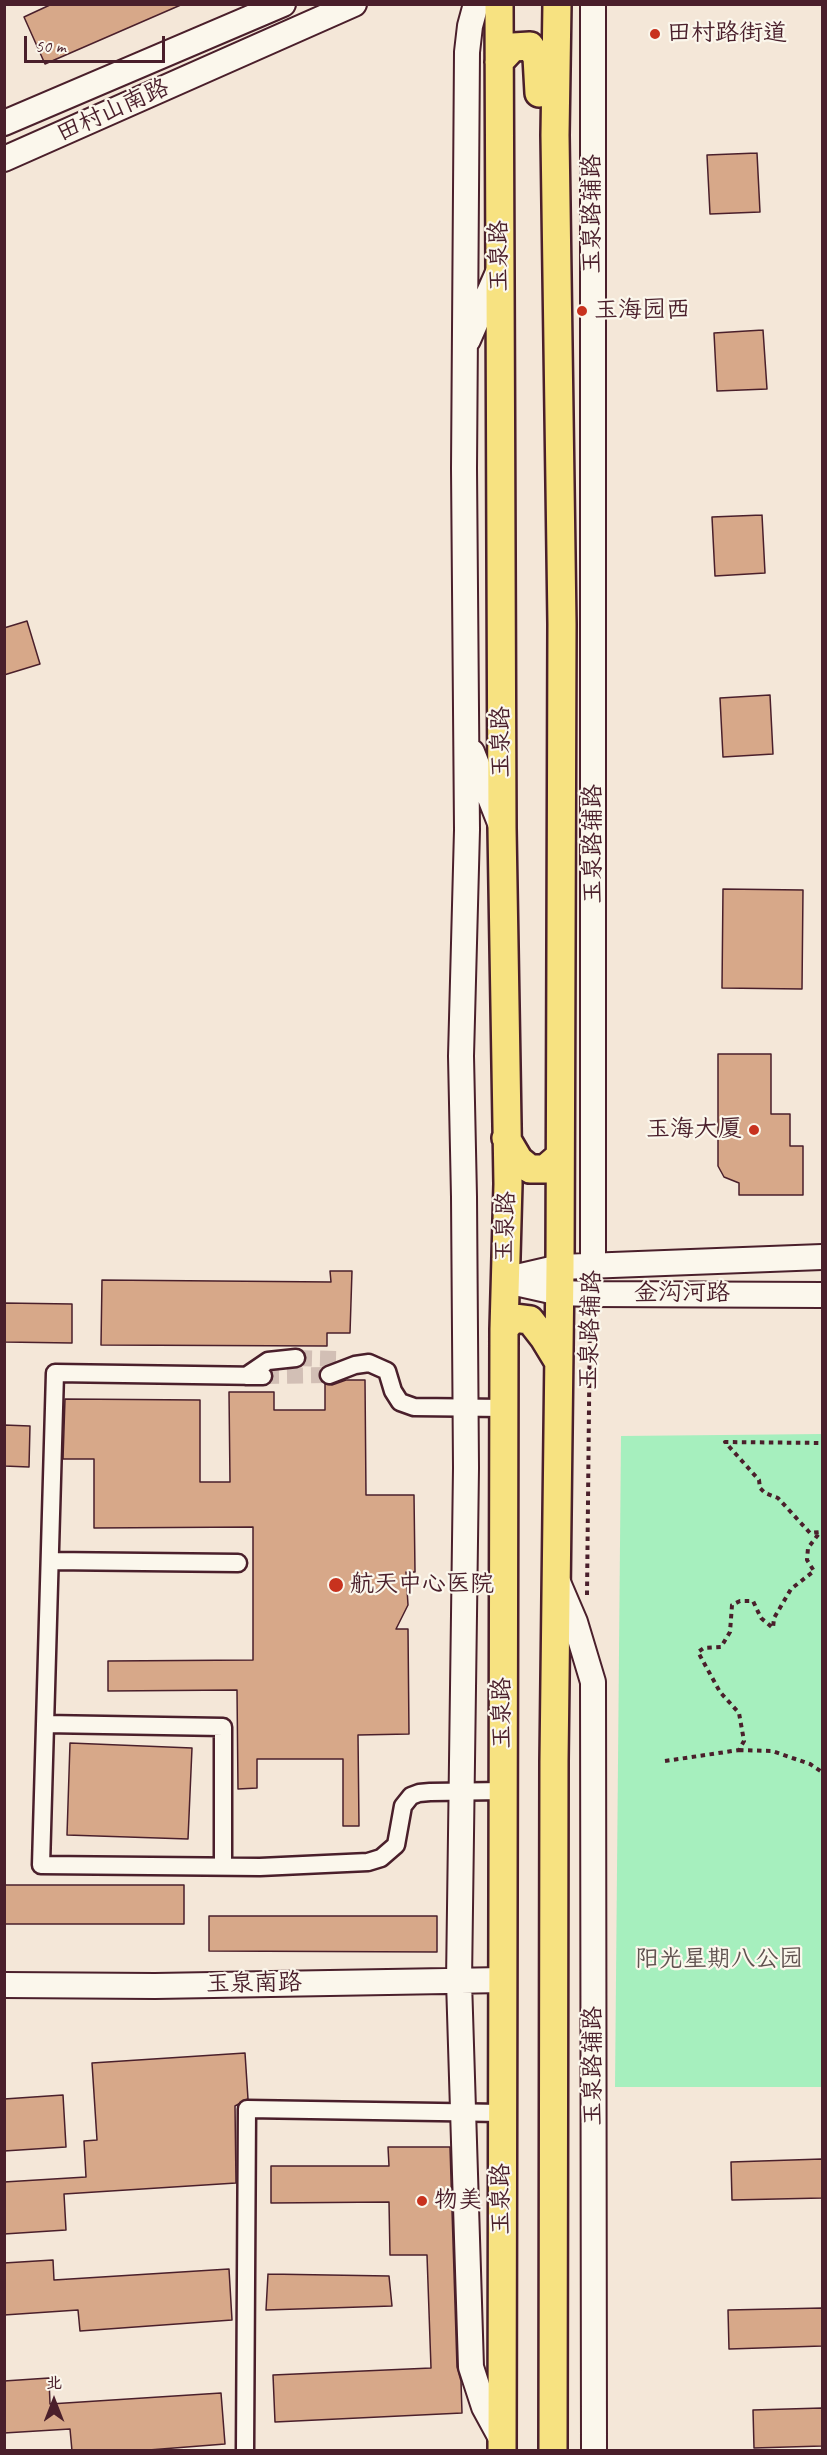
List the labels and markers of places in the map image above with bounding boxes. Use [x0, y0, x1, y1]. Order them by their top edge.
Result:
place label: 田村路街道 [667, 20, 787, 48]
marker: 田村路街道 [648, 27, 662, 41]
place label: 玉海园西 [594, 297, 690, 325]
marker: 玉海园西 [575, 304, 589, 318]
place label: 玉海大厦 [646, 1116, 742, 1144]
marker: 玉海大厦 [747, 1123, 761, 1137]
place label: 航天中心医院 [350, 1571, 494, 1599]
marker: 航天中心医院 [327, 1576, 345, 1594]
place label: 物美 [434, 2187, 482, 2215]
marker: 物美 [415, 2194, 429, 2208]

